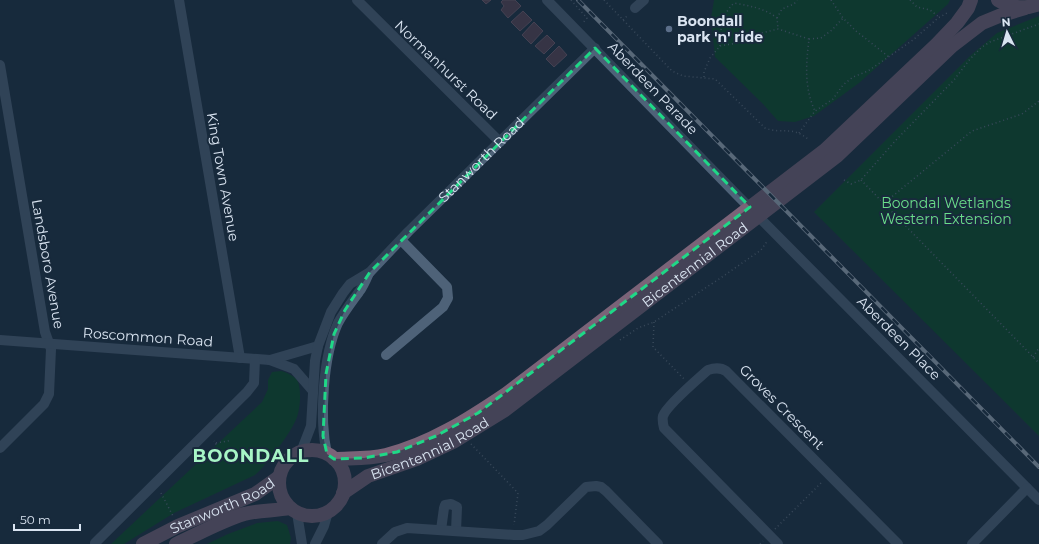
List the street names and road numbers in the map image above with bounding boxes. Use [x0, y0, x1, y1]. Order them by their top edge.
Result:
street label: Normanhurst Road [391, 16, 501, 124]
street label: Aberdeen Parade [604, 38, 702, 138]
street label: King Town Avenue [203, 111, 243, 243]
street label: Stanworth Road [435, 113, 528, 206]
street label: Landsboro Avenue [28, 198, 68, 330]
street label: Bicentennial Road [638, 218, 752, 311]
street label: Aberdeen Place [853, 292, 945, 384]
street label: Roscommon Road [82, 323, 214, 351]
street label: Groves Crescent [736, 361, 829, 454]
street label: Bicentennial Road [368, 413, 492, 483]
street label: Stanworth Road [167, 474, 278, 538]

